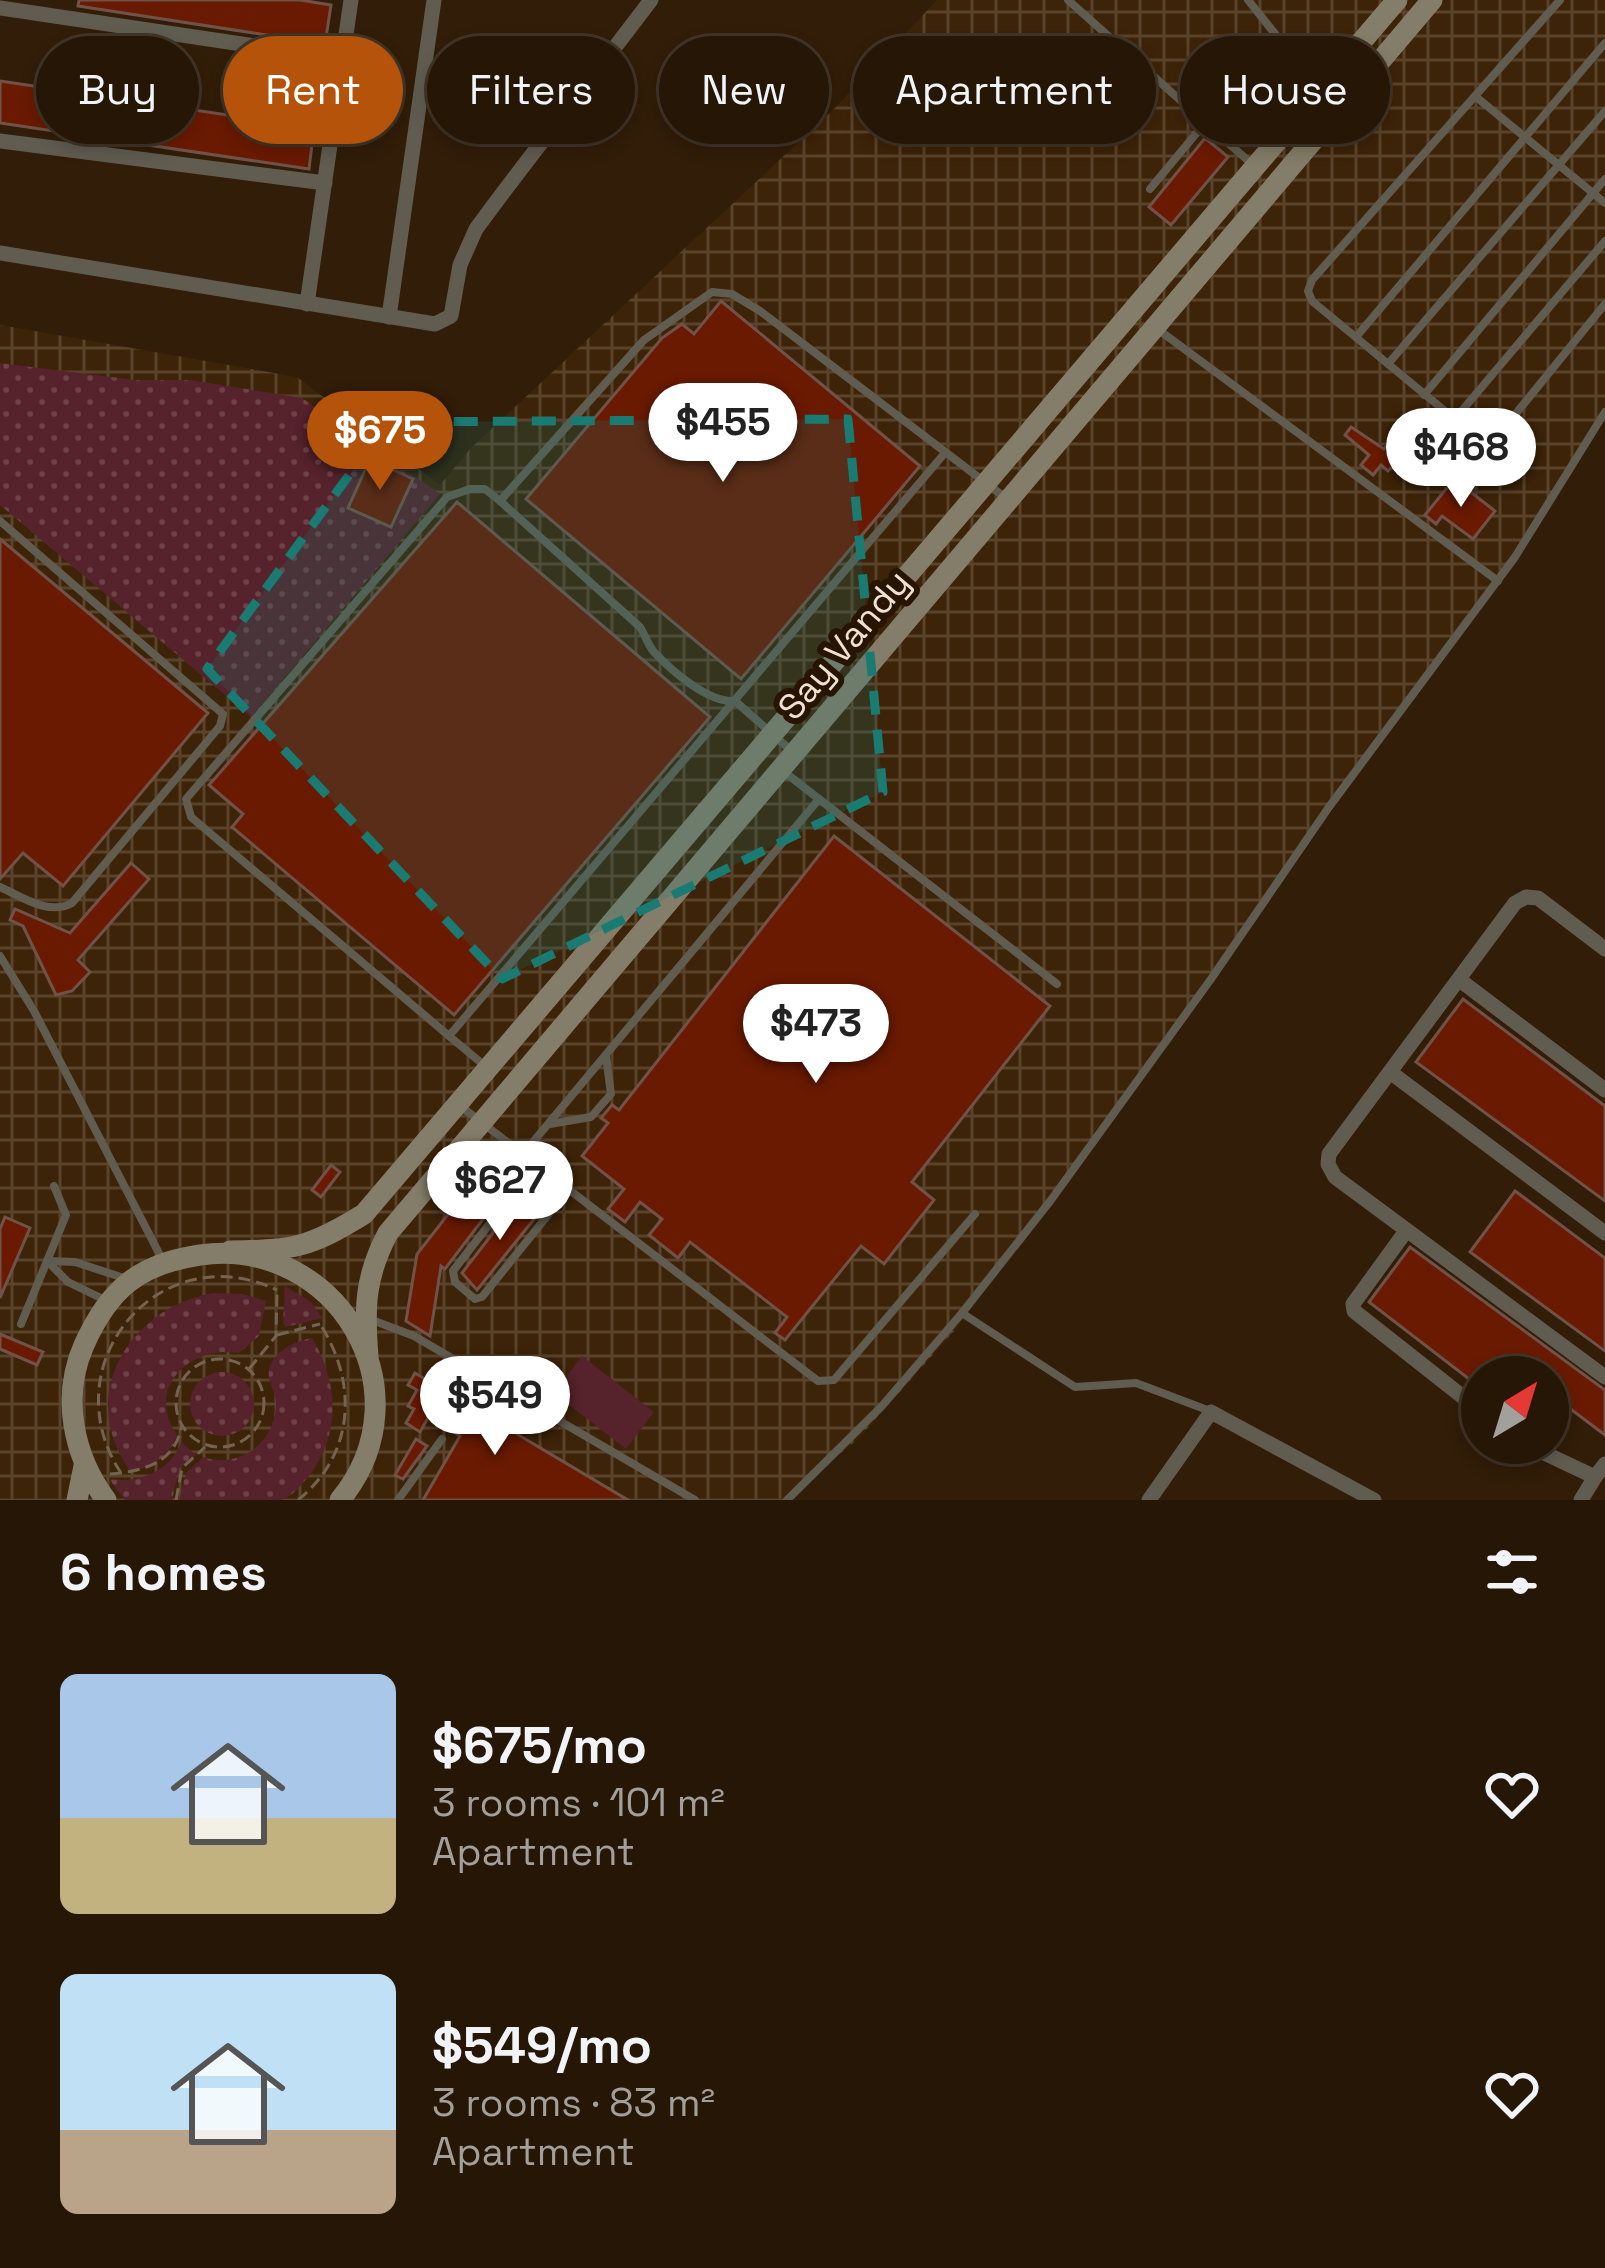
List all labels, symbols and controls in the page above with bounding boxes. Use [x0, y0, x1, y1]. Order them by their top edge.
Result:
chip: Buy [36, 36, 199, 144]
chip: Rent [223, 36, 403, 144]
chip: Filters [427, 36, 635, 144]
chip: New [659, 36, 829, 144]
chip: Apartment [853, 36, 1156, 144]
chip: House [1180, 36, 1390, 144]
pin: $455 [652, 383, 794, 485]
pin: $675 [309, 391, 451, 493]
text: $455 [675, 397, 771, 446]
text: $675 [334, 405, 426, 454]
pin: $468 [1390, 408, 1532, 510]
text: $468 [1413, 422, 1509, 471]
street label: Say Vandy [768, 560, 920, 730]
pin: $473 [745, 984, 887, 1086]
text: $473 [770, 998, 862, 1047]
pin: $627 [429, 1141, 571, 1243]
text: $627 [454, 1155, 546, 1204]
pin: $549 [424, 1356, 566, 1458]
north arrow [1461, 1356, 1569, 1464]
map controls [1461, 1356, 1569, 1464]
text: $549 [447, 1370, 543, 1419]
icon: filters [1479, 1539, 1545, 1605]
text: 6 homes [60, 1540, 267, 1605]
text: $675/mo [432, 1713, 647, 1778]
icon: home [156, 1722, 300, 1866]
icon: heart [1479, 1761, 1545, 1827]
text: 3 rooms · 101 m² [432, 1778, 725, 1827]
text: Apartment [432, 1827, 635, 1876]
text: $549/mo [432, 2013, 652, 2078]
icon: home [156, 2022, 300, 2166]
icon: heart [1479, 2061, 1545, 2127]
text: 3 rooms · 83 m² [432, 2078, 715, 2127]
text: Apartment [432, 2127, 635, 2176]

